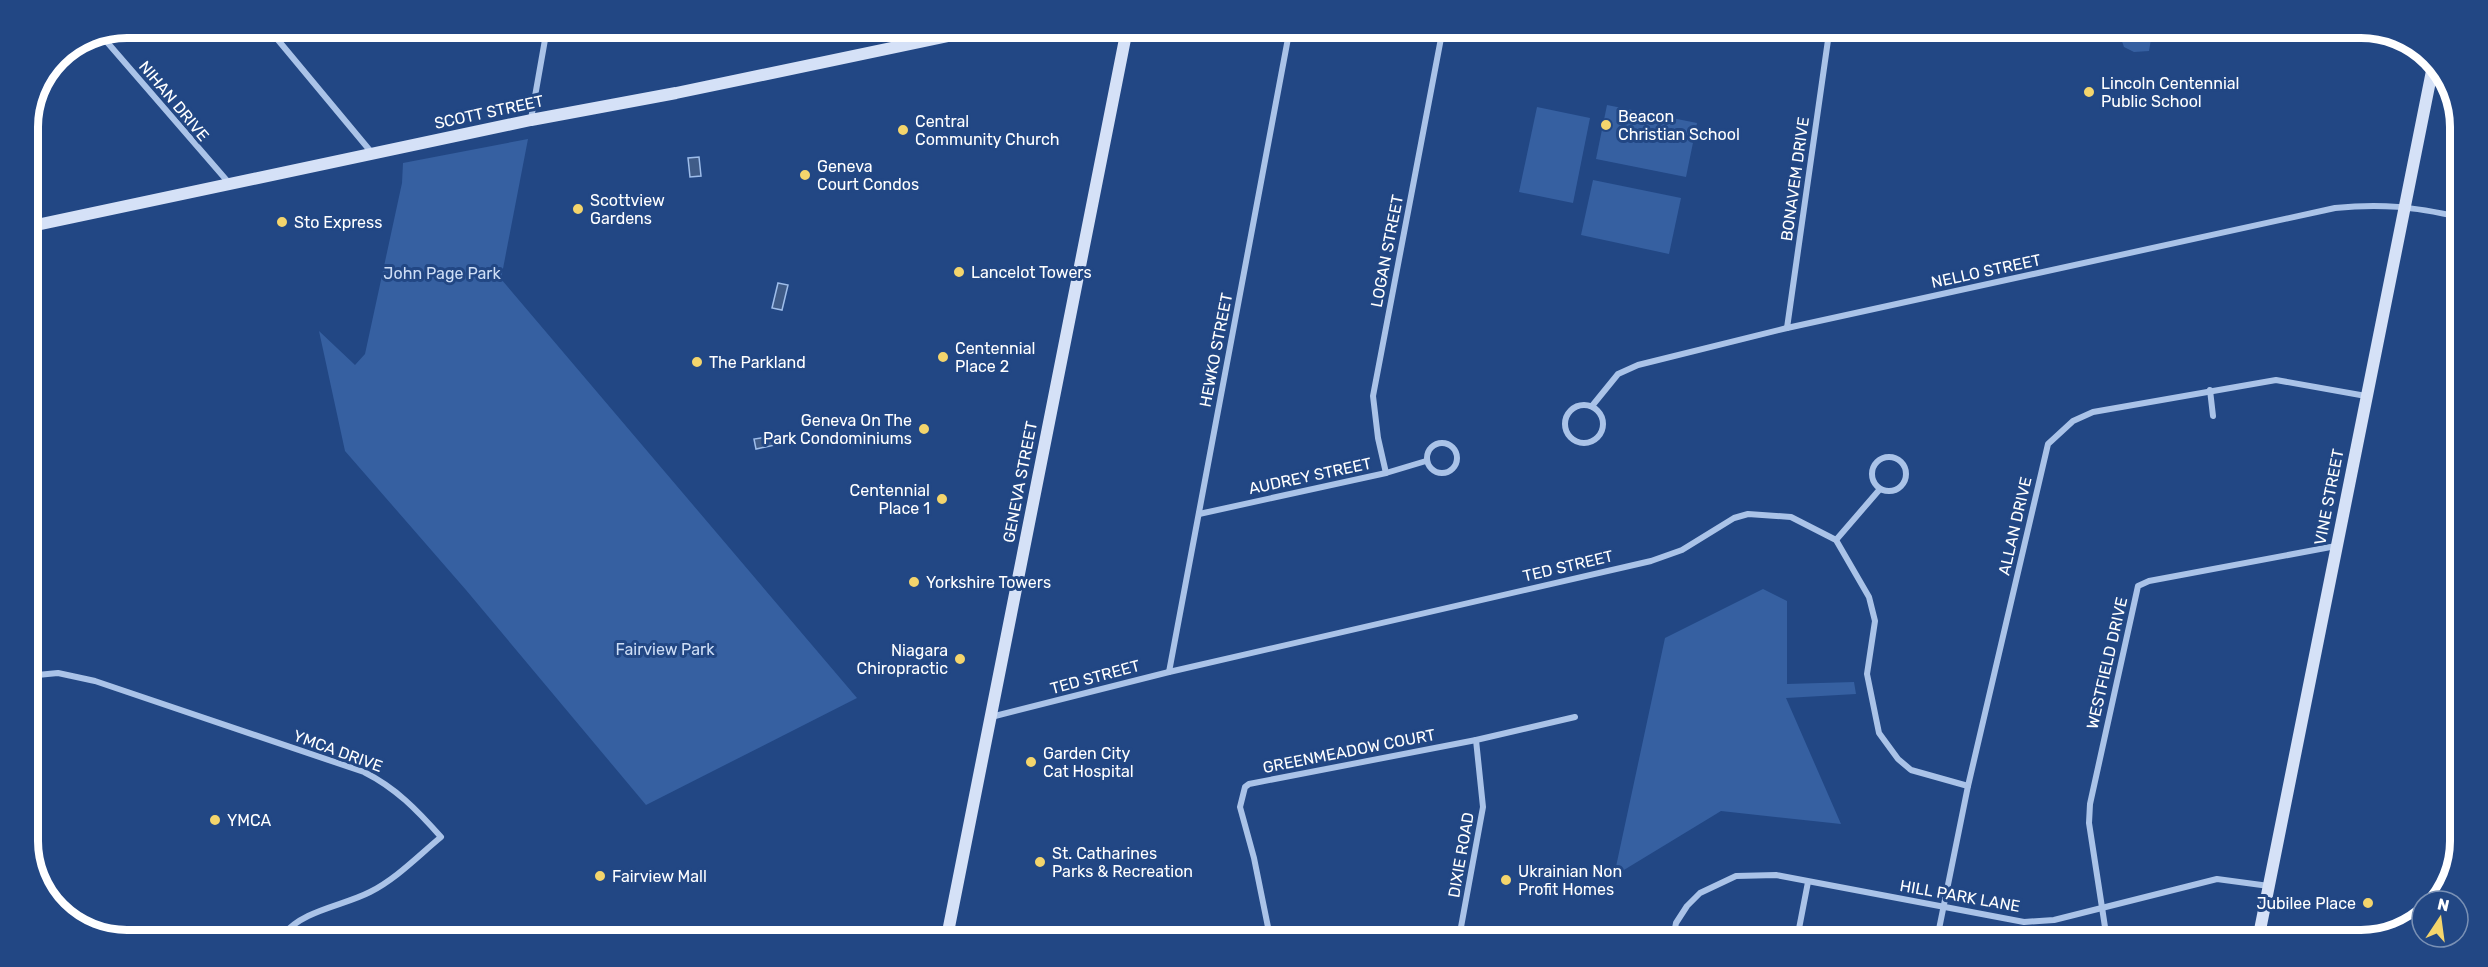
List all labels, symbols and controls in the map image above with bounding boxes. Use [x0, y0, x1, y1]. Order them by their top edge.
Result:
street label: NIHAN DRIVE [135, 57, 213, 145]
place label: Lincoln Centennial Public School [2101, 74, 2240, 111]
marker: Lincoln Centennial Public School [2082, 85, 2096, 99]
street label: SCOTT STREET [433, 91, 545, 133]
place label: Beacon Christian School [1618, 107, 1740, 144]
place label: Central Community Church [915, 112, 1060, 149]
street label: BONAVEM DRIVE [1777, 116, 1813, 242]
marker: Beacon Christian School [1599, 118, 1613, 132]
marker: Central Community Church [896, 123, 910, 137]
place label: Geneva Court Condos [817, 157, 919, 194]
marker: Geneva Court Condos [798, 168, 812, 182]
place label: Scottview Gardens [590, 191, 665, 228]
street label: LOGAN STREET [1367, 193, 1407, 309]
marker: Scottview Gardens [571, 202, 585, 216]
place label: Sto Express [294, 213, 382, 232]
marker: Sto Express [275, 215, 289, 229]
street label: NELLO STREET [1929, 250, 2043, 292]
place label: Lancelot Towers [971, 263, 1092, 282]
park label: John Page Park [383, 264, 501, 283]
marker: Lancelot Towers [952, 265, 966, 279]
street label: HEWKO STREET [1196, 291, 1236, 409]
place label: Centennial Place 2 [955, 339, 1035, 376]
marker: Centennial Place 2 [936, 350, 950, 364]
place label: The Parkland [709, 353, 806, 372]
marker: The Parkland [690, 355, 704, 369]
place label: Geneva On The Park Condominiums [763, 411, 912, 448]
street label: GENEVA STREET [999, 420, 1041, 544]
marker: Geneva On The Park Condominiums [917, 422, 931, 436]
street label: VINE STREET [2310, 447, 2348, 547]
street label: AUDREY STREET [1247, 454, 1373, 498]
street label: ALLAN DRIVE [1994, 475, 2036, 577]
place label: Centennial Place 1 [850, 481, 930, 518]
marker: Centennial Place 1 [935, 492, 949, 506]
street label: TED STREET [1521, 546, 1615, 586]
place label: Yorkshire Towers [926, 573, 1051, 592]
marker: Yorkshire Towers [907, 575, 921, 589]
street label: WESTFIELD DRIVE [2083, 595, 2131, 731]
park label: Fairview Park [616, 640, 715, 659]
place label: Niagara Chiropractic [857, 641, 948, 678]
marker: Niagara Chiropractic [953, 652, 967, 666]
street label: TED STREET [1048, 656, 1142, 698]
street label: GREENMEADOW COURT [1261, 725, 1437, 777]
street label: YMCA DRIVE [291, 726, 385, 776]
place label: Garden City Cat Hospital [1043, 744, 1134, 781]
marker: Garden City Cat Hospital [1024, 755, 1038, 769]
place label: YMCA [227, 811, 272, 830]
street label: DIXIE ROAD [1444, 811, 1478, 899]
marker: YMCA [208, 813, 222, 827]
place label: St. Catharines Parks & Recreation [1052, 844, 1193, 881]
marker: St. Catharines Parks & Recreation [1033, 855, 1047, 869]
place label: Ukrainian Non Profit Homes [1518, 862, 1622, 899]
place label: Fairview Mall [612, 867, 707, 886]
marker: Fairview Mall [593, 869, 607, 883]
marker: Ukrainian Non Profit Homes [1499, 873, 1513, 887]
street label: HILL PARK LANE [1898, 876, 2022, 916]
north arrow [2410, 889, 2470, 949]
place label: Jubilee Place [2256, 894, 2356, 913]
text: N [2436, 894, 2451, 915]
marker: Jubilee Place [2361, 896, 2375, 910]

